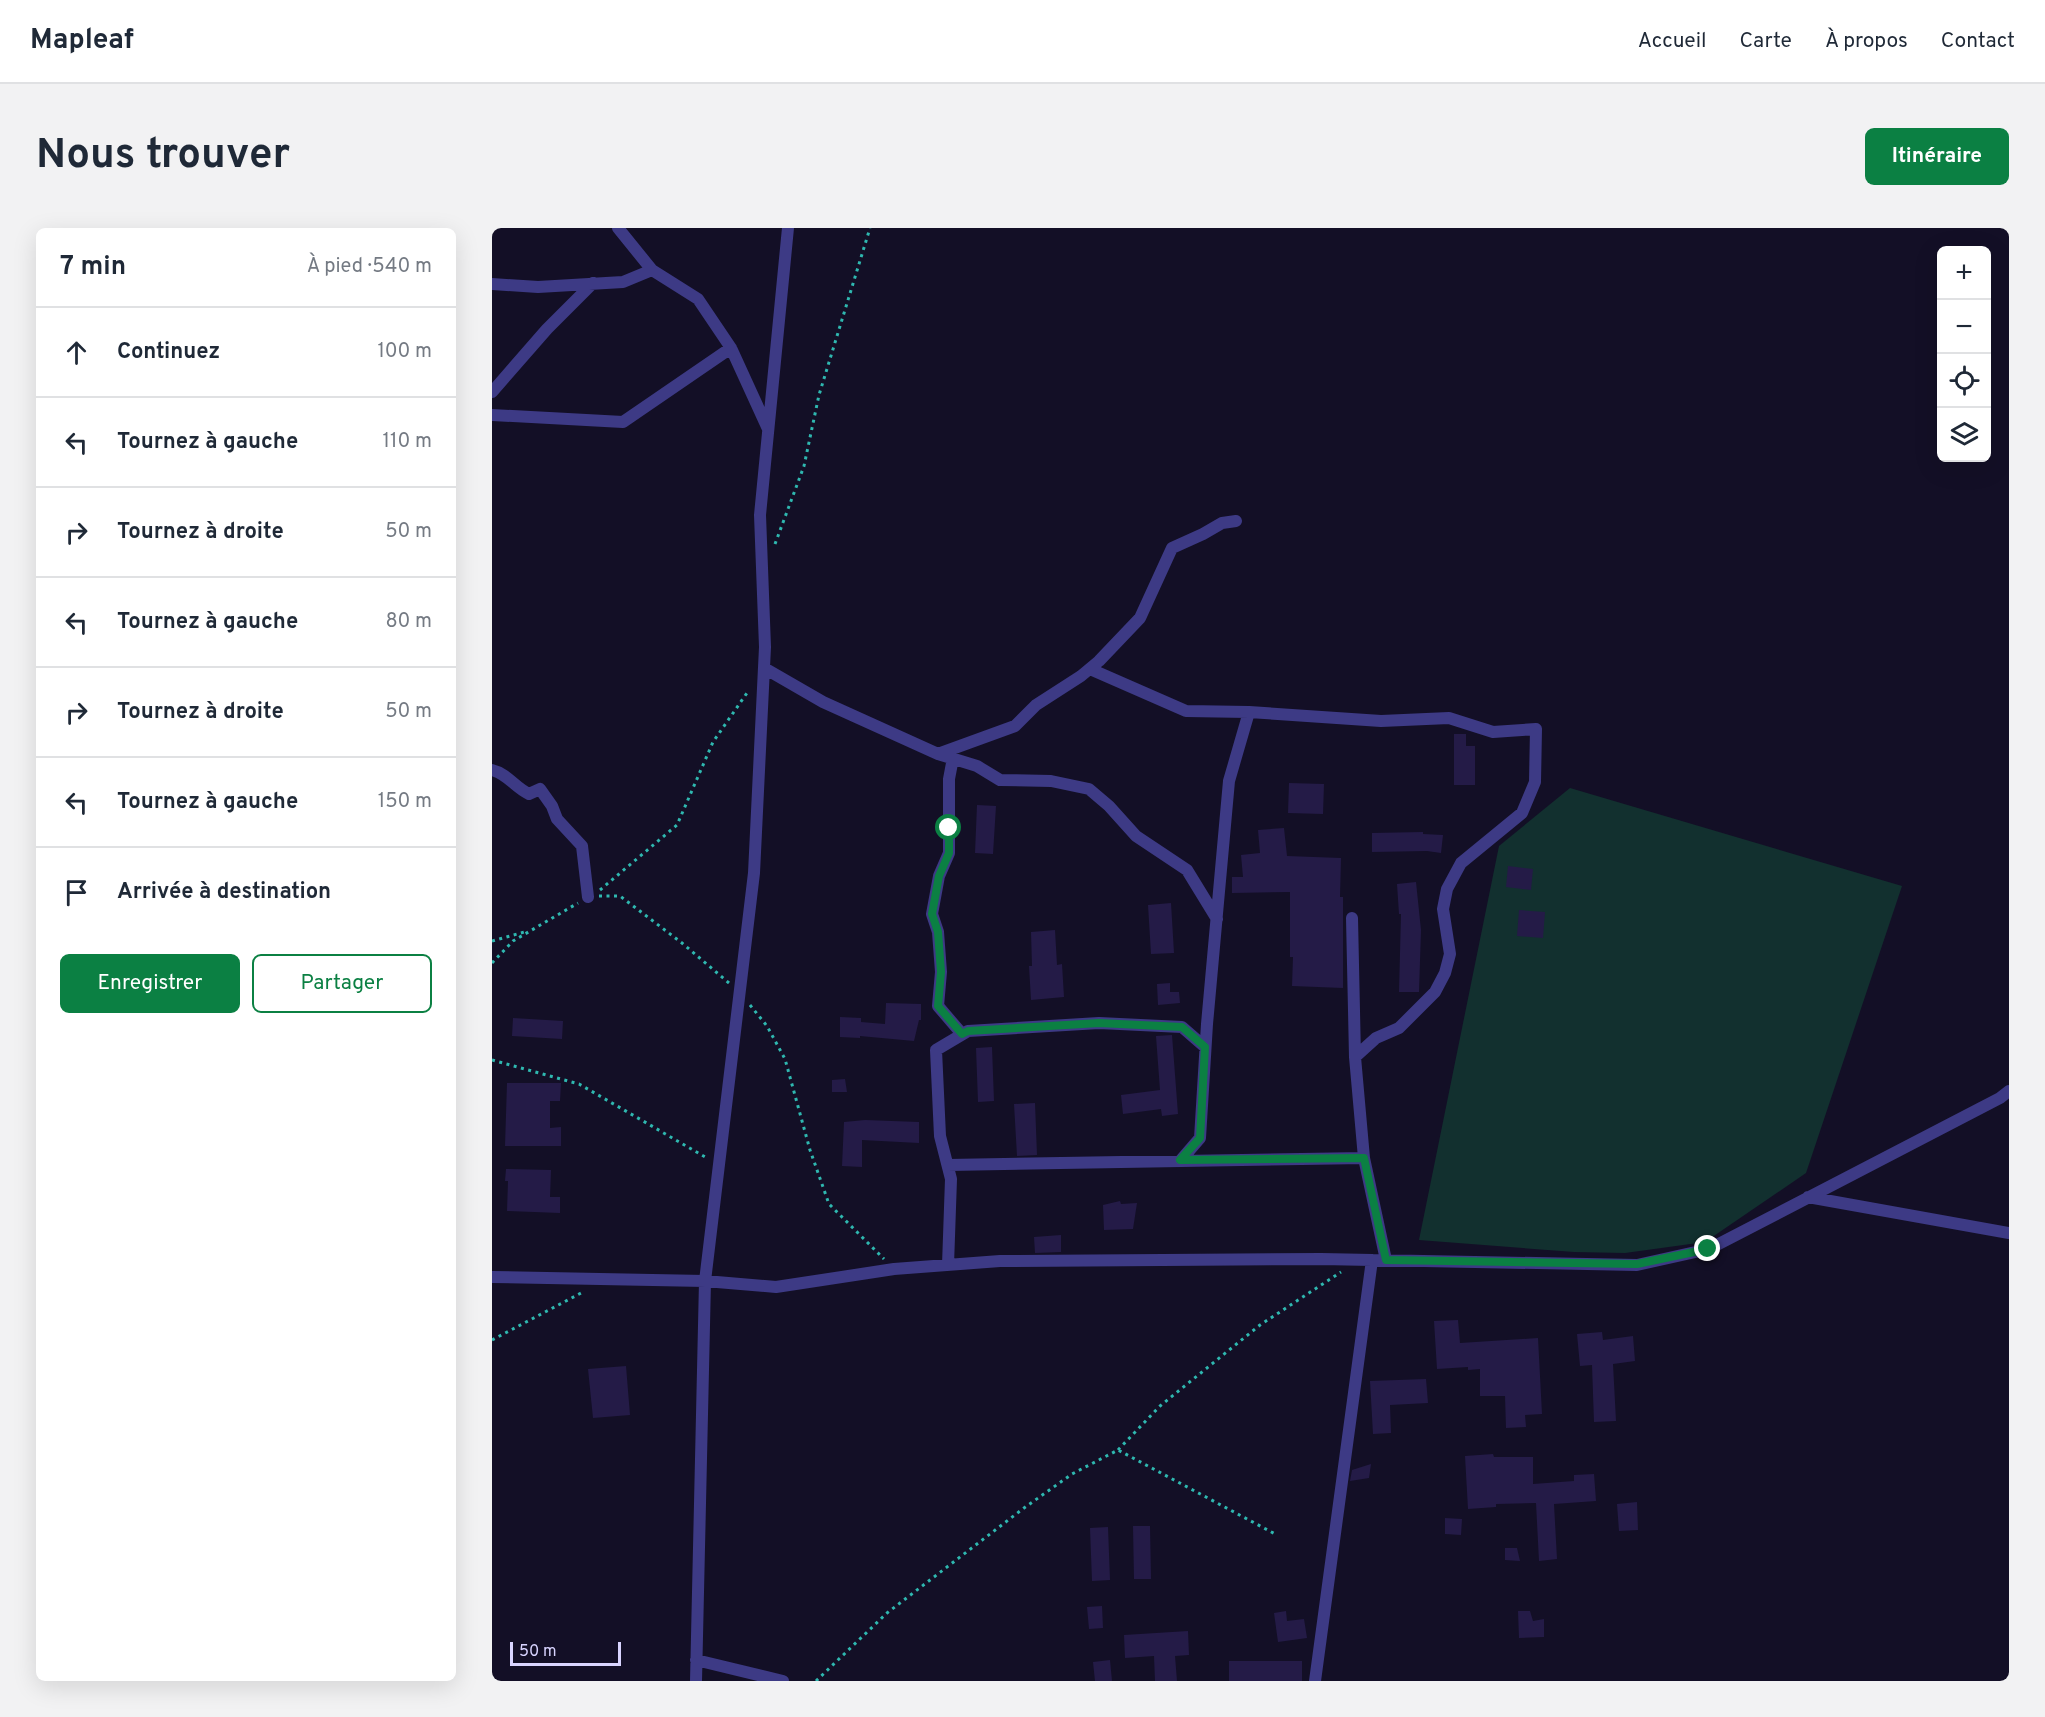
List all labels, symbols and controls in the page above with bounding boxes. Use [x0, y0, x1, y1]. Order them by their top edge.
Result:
text: Mapleaf [30, 23, 134, 59]
text: Accueil [1638, 28, 1707, 55]
text: Carte [1740, 28, 1792, 55]
text: À propos [1825, 28, 1908, 55]
text: Contact [1941, 28, 2015, 55]
button: Itinéraire [1865, 128, 2009, 185]
text: Nous trouver [36, 130, 290, 183]
map controls [1937, 246, 1991, 462]
button: + [1937, 246, 1991, 300]
text: 7 min [60, 251, 126, 284]
text: À pied · 540 m [307, 254, 432, 280]
button: − [1937, 300, 1991, 354]
icon: ahead [60, 336, 93, 369]
text: Continuez [117, 339, 220, 366]
text: 100 m [377, 339, 432, 365]
button: locate [1937, 354, 1991, 408]
button: layers [1937, 408, 1991, 462]
icon: left [60, 426, 93, 459]
text: Tournez à gauche [117, 429, 298, 456]
text: 110 m [383, 429, 432, 455]
icon: right [60, 516, 93, 549]
text: Tournez à droite [117, 519, 284, 546]
text: 50 m [385, 519, 432, 545]
icon: left [60, 606, 93, 639]
text: Tournez à gauche [117, 609, 298, 636]
text: 80 m [386, 609, 432, 635]
icon: right [60, 696, 93, 729]
text: Tournez à droite [117, 699, 284, 726]
text: 50 m [385, 699, 432, 725]
icon: left [60, 786, 93, 819]
text: Tournez à gauche [117, 789, 298, 816]
text: 150 m [378, 789, 432, 815]
route start [935, 814, 961, 840]
icon: arrive [60, 876, 93, 909]
text: Arrivée à destination [117, 879, 331, 906]
button: Enregistrer [60, 954, 240, 1013]
button: Partager [252, 954, 432, 1013]
route end [1694, 1235, 1720, 1261]
scale bar [510, 1639, 621, 1666]
text: 50 m [519, 1642, 557, 1662]

